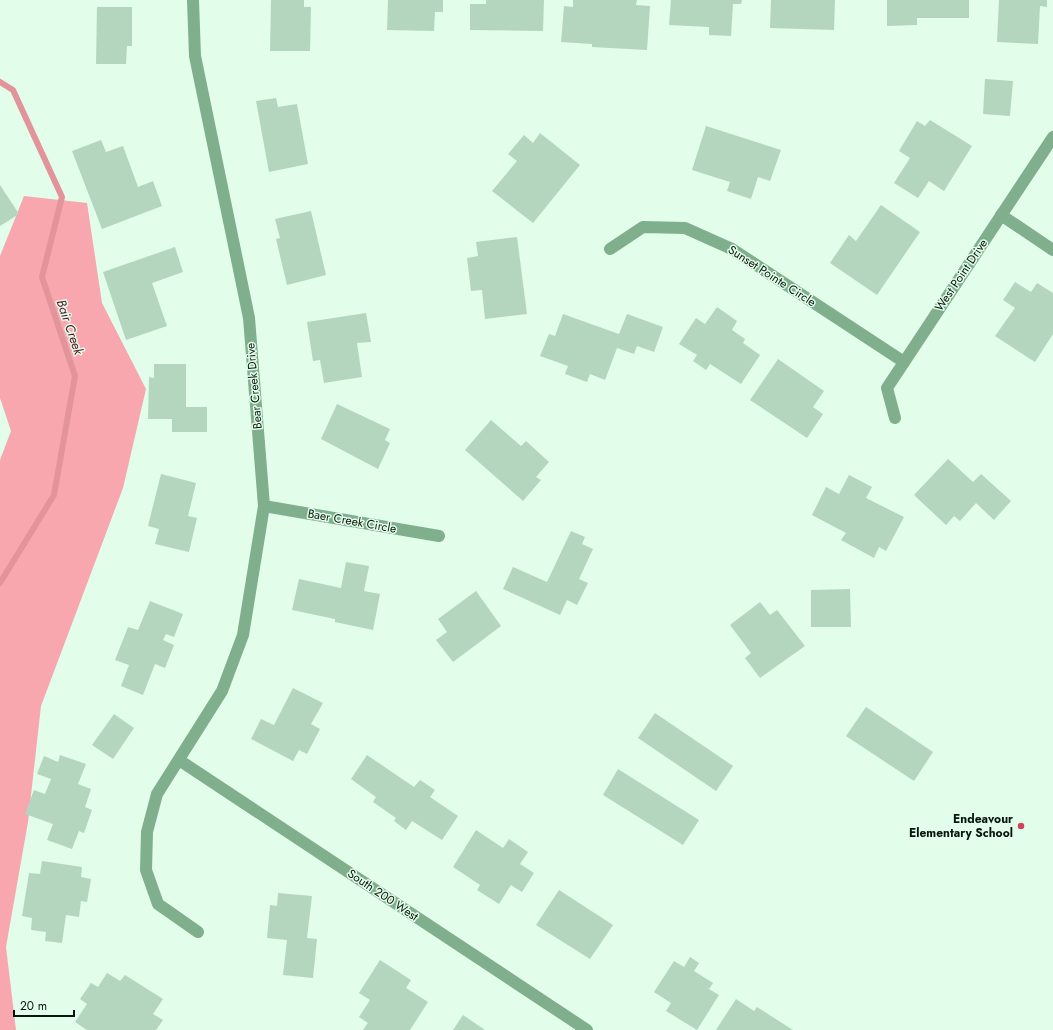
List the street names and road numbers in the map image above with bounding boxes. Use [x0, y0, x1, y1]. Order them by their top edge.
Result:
street label: West Point Drive [930, 235, 992, 315]
street label: Sunset Pointe Circle [725, 241, 819, 311]
street label: Bear Creek Drive [241, 342, 267, 430]
street label: Baer Creek Circle [306, 504, 398, 538]
street label: South 200 West [344, 865, 422, 925]

